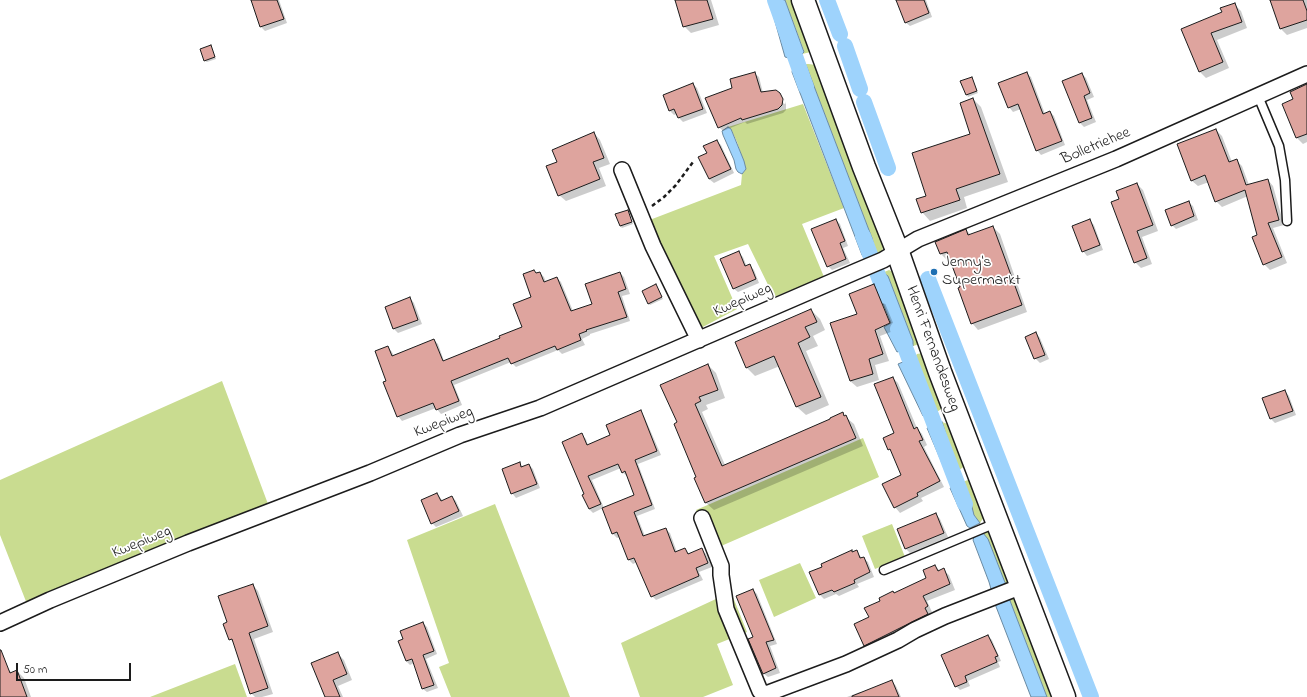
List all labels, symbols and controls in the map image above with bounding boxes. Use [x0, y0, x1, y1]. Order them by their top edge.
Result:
street label: Bolletriehee [1058, 124, 1134, 170]
place label: Jenny's Supermarkt [942, 253, 1021, 291]
marker: Jenny's Supermarkt [929, 267, 939, 277]
street label: Kwepiweg [711, 280, 775, 322]
street label: Henri Fernandesweg [900, 284, 964, 414]
street label: Kwepiweg [412, 403, 476, 443]
street label: Kwepiweg [110, 523, 174, 563]
scale bar [18, 655, 133, 681]
text: 50 m [23, 661, 47, 679]

